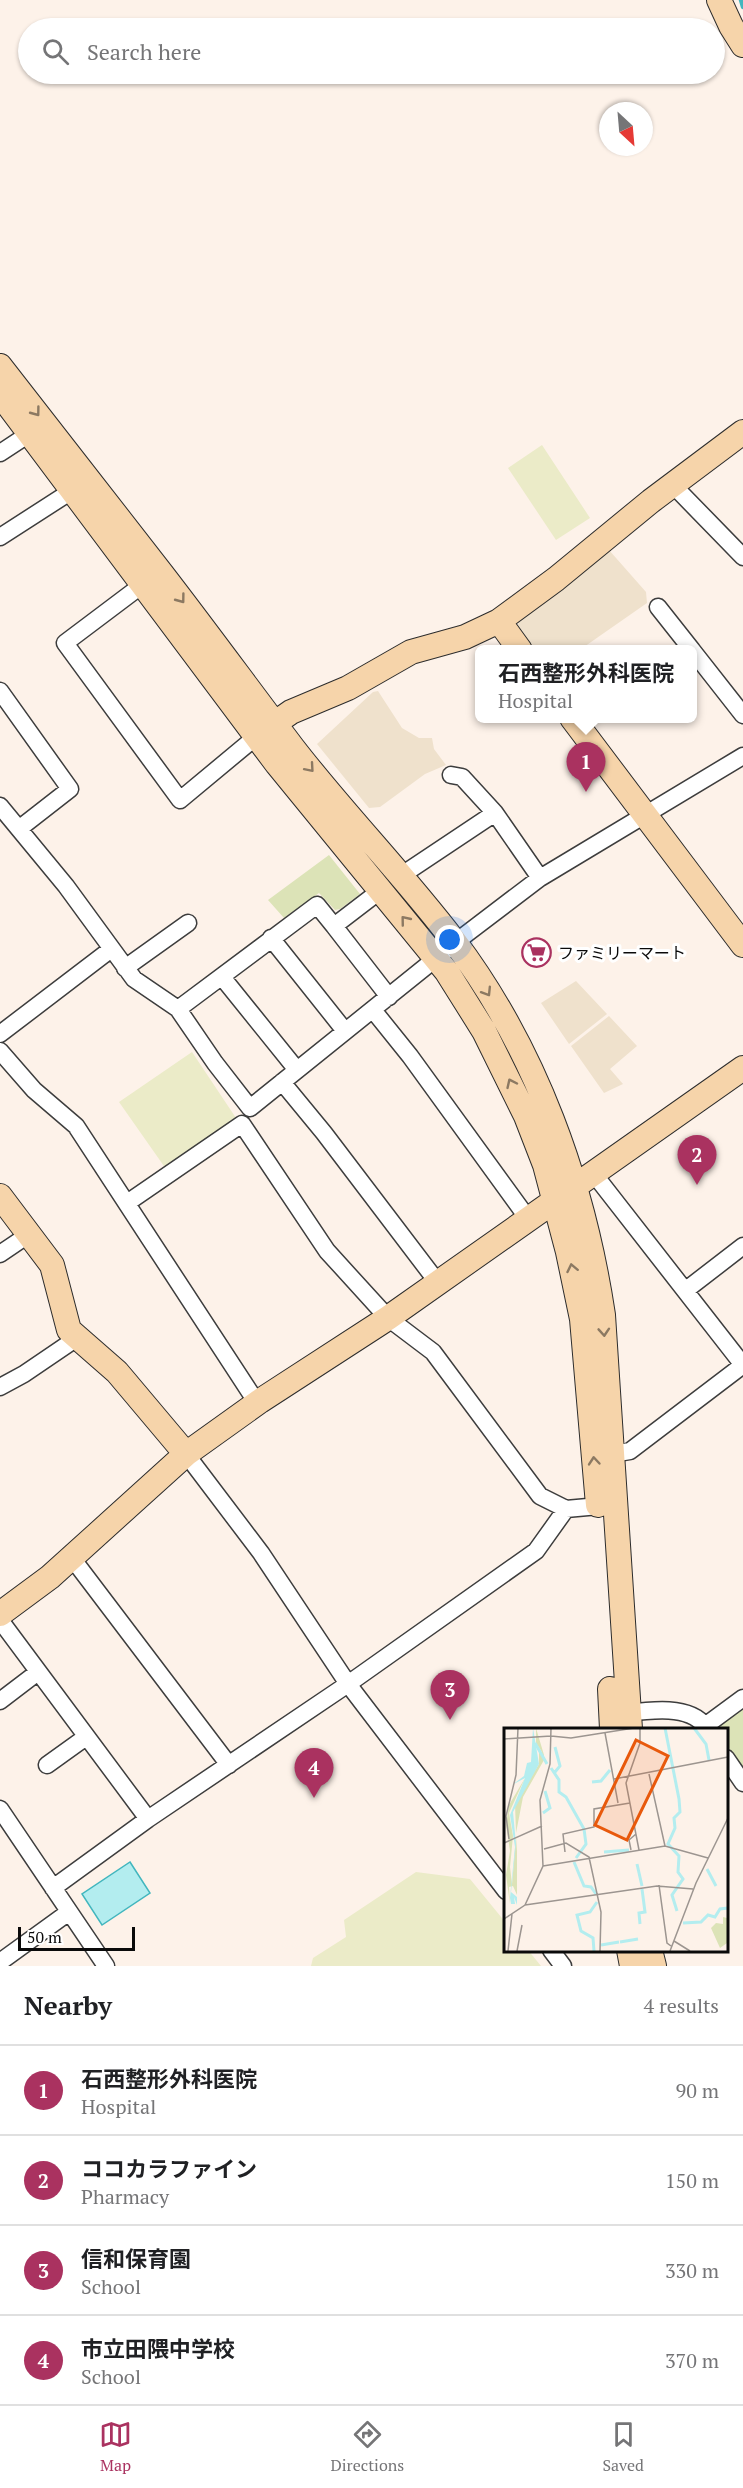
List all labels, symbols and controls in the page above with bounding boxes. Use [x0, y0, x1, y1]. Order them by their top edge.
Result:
search box [18, 18, 725, 84]
icon: search [39, 35, 72, 68]
text: Search here [87, 37, 201, 66]
north arrow [599, 102, 653, 156]
one-way arrow [28, 406, 39, 417]
one-way arrow [174, 593, 185, 604]
popup [475, 645, 697, 723]
text: 石西整形外科医院 [498, 658, 674, 687]
text: Hospital [498, 687, 573, 714]
pin: 1 [566, 742, 606, 792]
one-way arrow [303, 761, 314, 772]
one-way arrow [402, 916, 413, 927]
your location [435, 925, 464, 954]
supermarket icon: ファミリーマート [521, 937, 553, 969]
place label: ファミリーマート [558, 942, 686, 964]
one-way arrow [480, 986, 492, 996]
one-way arrow [506, 1079, 518, 1090]
pin: 2 [678, 1136, 716, 1185]
one-way arrow [566, 1263, 579, 1273]
one-way arrow [597, 1328, 610, 1337]
one-way arrow [588, 1457, 601, 1466]
pin: 3 [430, 1670, 470, 1720]
inset map [504, 1728, 728, 1951]
pin: 4 [294, 1748, 334, 1798]
scale bar [18, 1924, 135, 1952]
text: 50 m [27, 1926, 62, 1948]
text: Nearby [24, 1988, 112, 2022]
text: 4 results [644, 1992, 719, 2019]
text: 石西整形外科医院 [81, 2064, 257, 2093]
text: 1 [38, 2077, 49, 2104]
text: 90 m [676, 2077, 719, 2104]
text: Hospital [81, 2093, 156, 2120]
text: ココカラファイン [81, 2154, 257, 2183]
text: 2 [38, 2167, 49, 2194]
text: 150 m [665, 2167, 719, 2194]
text: Pharmacy [81, 2183, 169, 2210]
text: 信和保育園 [81, 2244, 191, 2273]
text: 3 [38, 2257, 49, 2284]
text: 330 m [665, 2257, 719, 2284]
text: School [81, 2273, 141, 2300]
text: 市立田隈中学校 [81, 2334, 235, 2363]
text: 4 [38, 2347, 49, 2374]
text: 370 m [665, 2347, 719, 2374]
text: School [81, 2363, 141, 2390]
tab: Map [99, 2418, 132, 2476]
tab: Directions [330, 2418, 404, 2476]
tab: Saved [602, 2418, 644, 2476]

